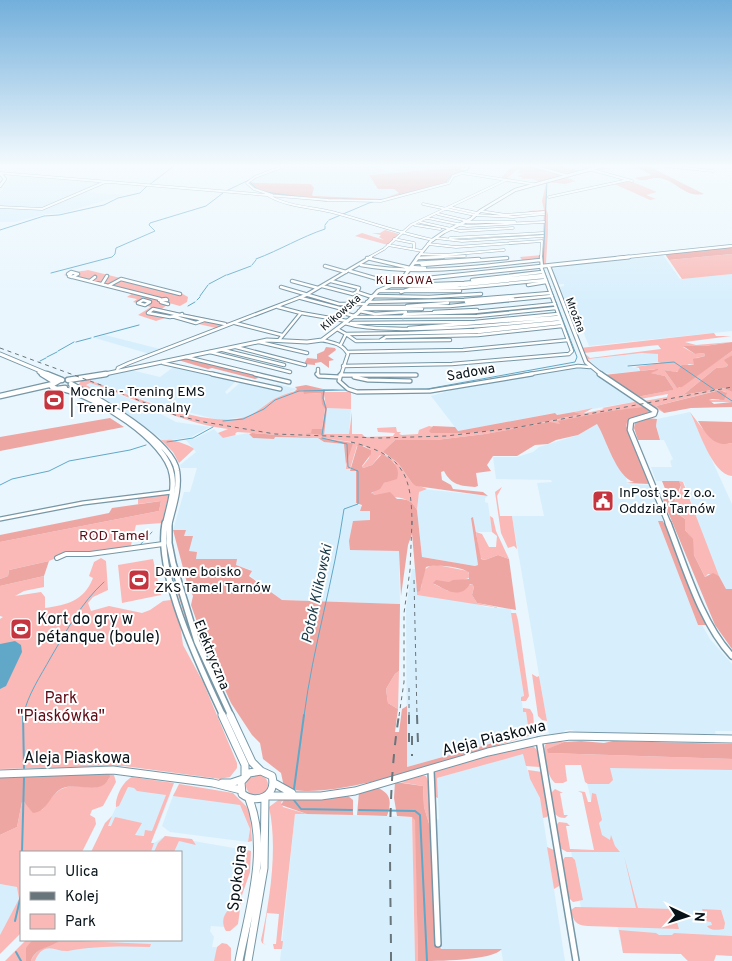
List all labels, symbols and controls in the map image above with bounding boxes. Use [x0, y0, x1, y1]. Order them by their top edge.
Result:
district label: KLIKOWA [376, 273, 434, 289]
street label: Klikowska [318, 292, 364, 334]
street label: Mroźna [562, 295, 588, 335]
street label: Sadowa [446, 360, 496, 386]
place label: Mocnia - Trening EMS | Trener Personalny [70, 384, 205, 417]
sports icon: Mocnia - Trening EMS | Trener Personalny [42, 388, 66, 412]
place label: InPost sp. z o.o. Oddział Tarnów [619, 485, 715, 518]
public building icon: InPost sp. z o.o. Oddział Tarnów [591, 489, 615, 513]
park label: ROD Tamel [79, 528, 149, 545]
water label: Potok Klikowski [298, 542, 338, 645]
place label: Dawne boisko ZKS Tamel Tarnów [155, 564, 271, 597]
sports icon: Dawne boisko ZKS Tamel Tarnów [127, 568, 151, 592]
place label: Kort do gry w pétanque (boule) [37, 610, 160, 648]
sports icon: Kort do gry w pétanque (boule) [9, 617, 33, 641]
street label: Elektryczna [189, 618, 233, 692]
park label: Park "Piaskówka" [17, 689, 105, 727]
street label: Aleja Piaskowa [440, 716, 548, 762]
street label: Aleja Piaskowa [24, 749, 130, 769]
street label: Spokojna [224, 844, 252, 912]
legend [20, 851, 182, 941]
text: Ulica [65, 863, 98, 882]
text: Kolej [65, 888, 99, 907]
north arrow [662, 891, 712, 941]
text: N [690, 911, 707, 922]
text: Park [65, 913, 96, 932]

